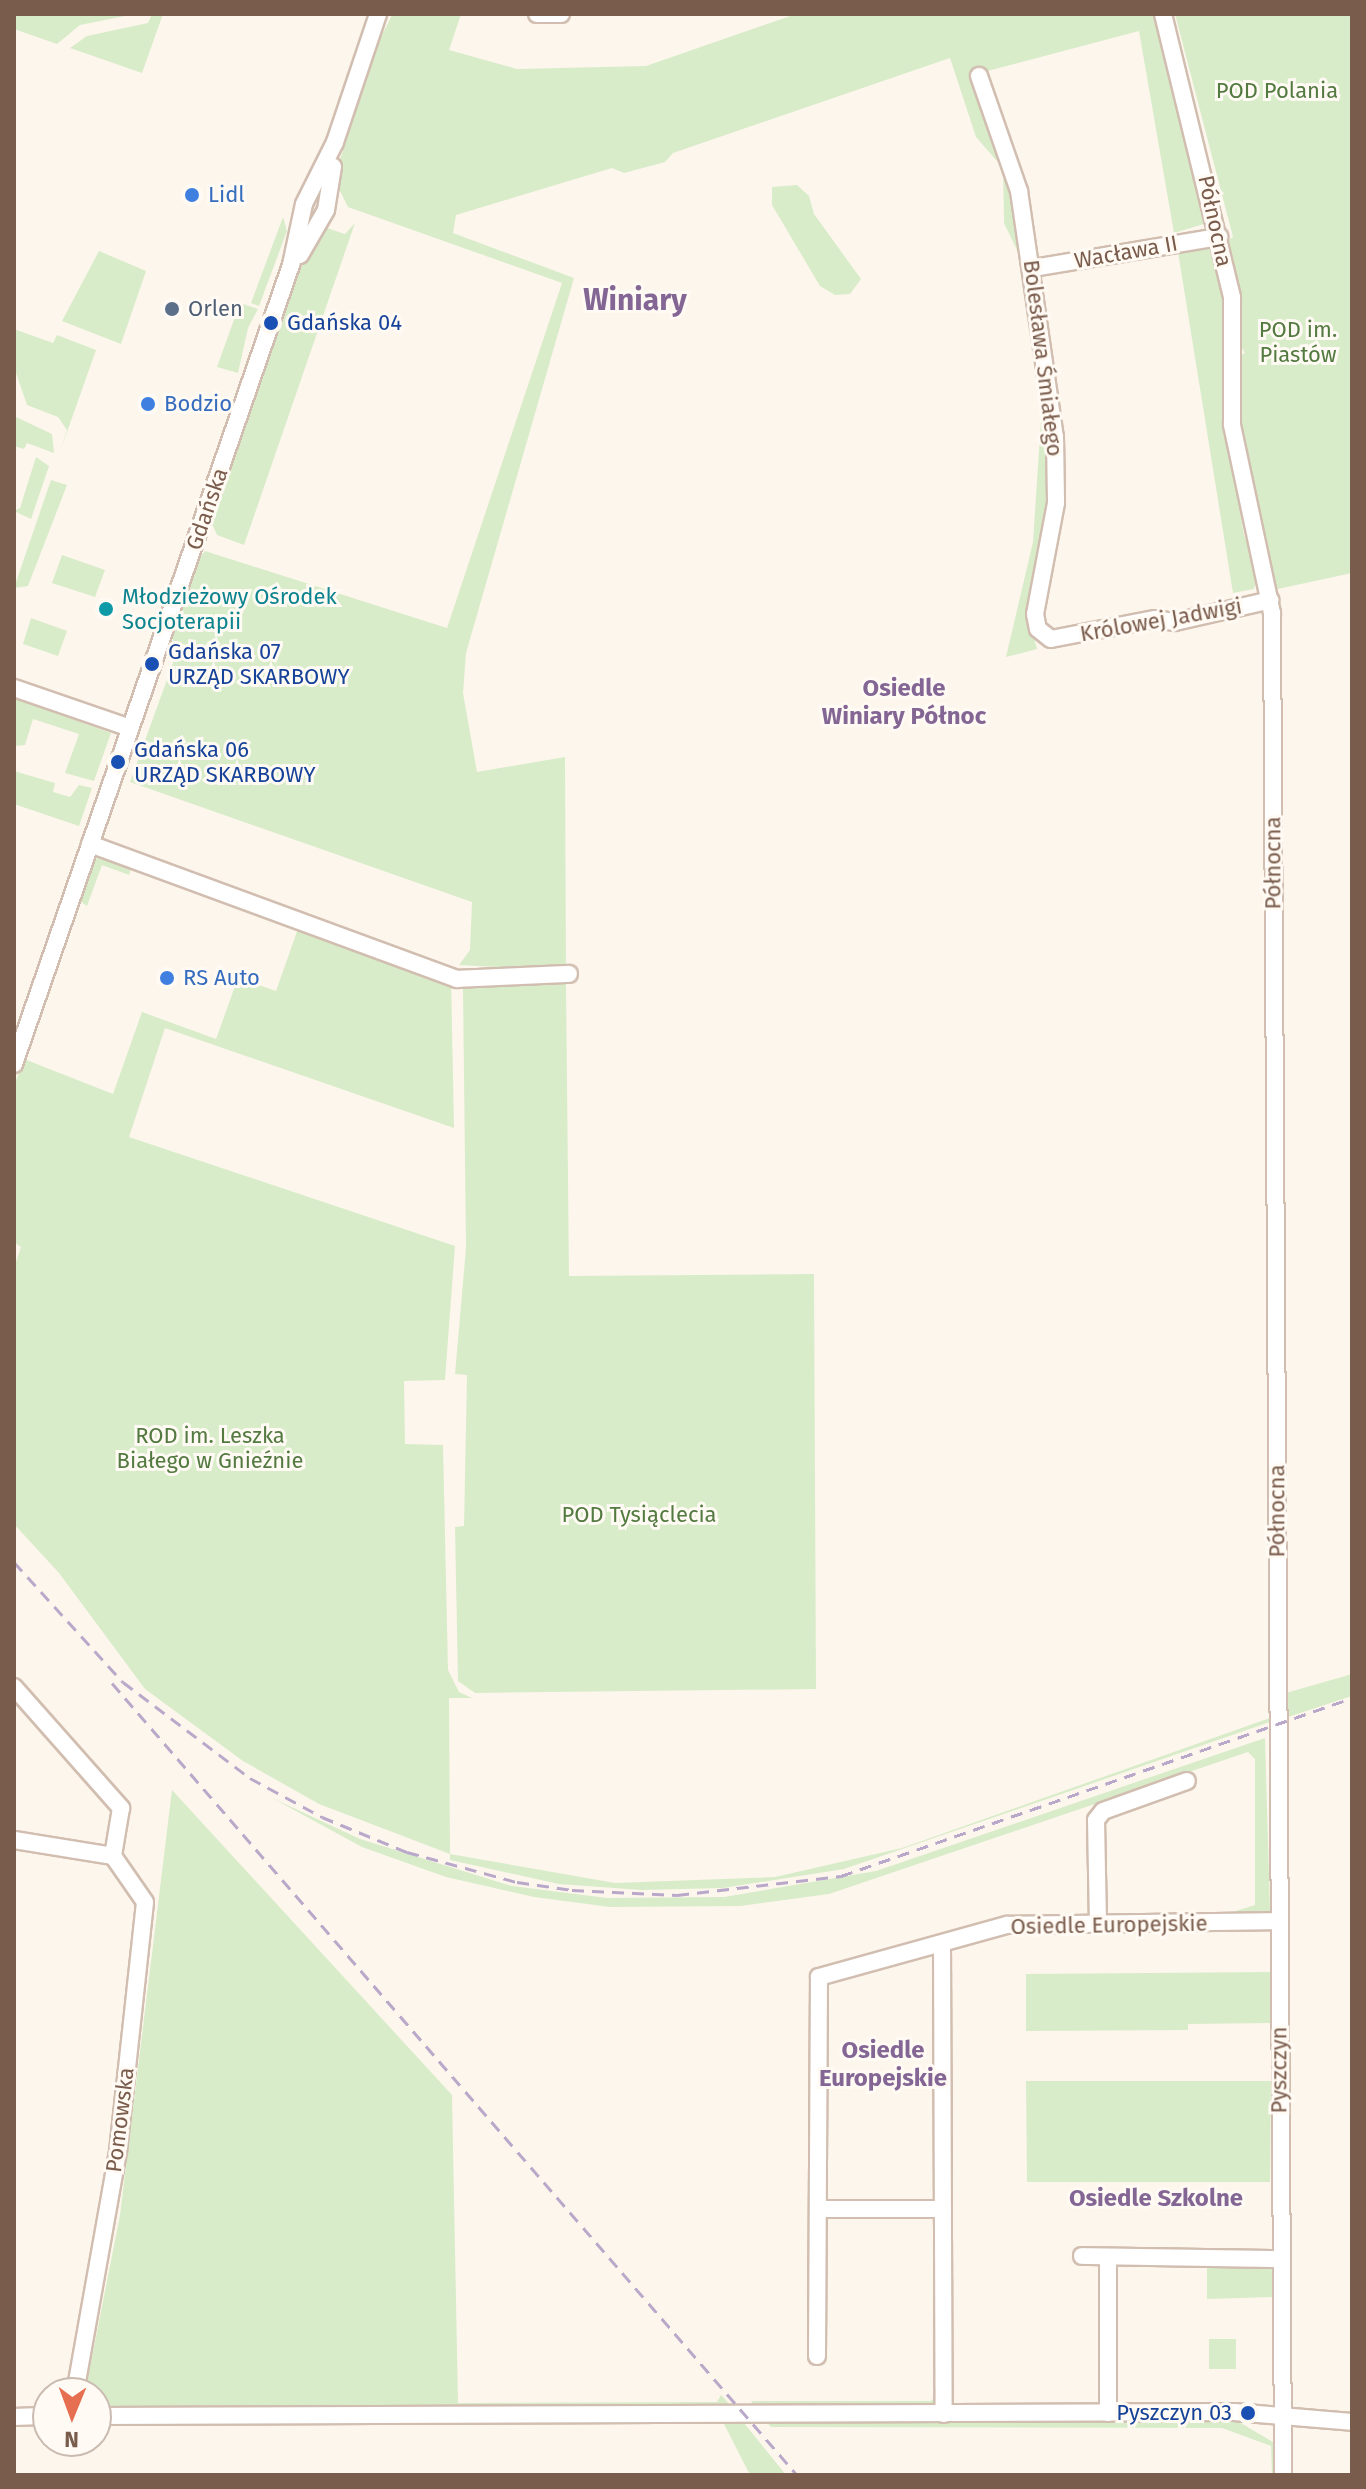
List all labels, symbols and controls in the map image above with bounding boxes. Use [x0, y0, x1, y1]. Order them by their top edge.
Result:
park label: POD Polania [1216, 78, 1338, 104]
street label: Północna [1192, 173, 1238, 269]
place label: Lidl [208, 182, 245, 208]
marker: Lidl [183, 186, 201, 204]
street label: Wacława II [1072, 230, 1180, 274]
street label: Bolesława Śmiałego [1018, 258, 1068, 458]
district label: Winiary [583, 282, 687, 318]
place label: Orlen [188, 296, 243, 322]
marker: Orlen [163, 300, 181, 318]
place label: Gdańska 04 [287, 310, 402, 336]
marker: Gdańska 04 [262, 314, 280, 332]
park label: POD im. Piastów [1259, 316, 1337, 368]
place label: Bodzio [164, 391, 232, 417]
marker: Bodzio [139, 395, 157, 413]
street label: Gdańska [181, 464, 233, 554]
place label: Młodzieżowy Ośrodek Socjoterapii [122, 583, 337, 634]
street label: Królowej Jadwigi [1078, 593, 1244, 647]
marker: Młodzieżowy Ośrodek Socjoterapii [97, 600, 115, 618]
place label: Gdańska 07 URZĄD SKARBOWY [168, 638, 350, 690]
marker: Gdańska 07 URZĄD SKARBOWY [143, 655, 161, 673]
district label: Osiedle Winiary Północ [822, 675, 986, 731]
place label: Gdańska 06 URZĄD SKARBOWY [134, 736, 316, 788]
marker: Gdańska 06 URZĄD SKARBOWY [109, 753, 127, 771]
street label: Północna [1260, 817, 1286, 909]
place label: RS Auto [183, 965, 260, 991]
marker: RS Auto [158, 969, 176, 987]
park label: ROD im. Leszka Białego w Gnieźnie [117, 1422, 303, 1474]
street label: Północna [1264, 1465, 1290, 1557]
park label: POD Tysiąclecia [561, 1502, 717, 1528]
street label: Osiedle Europejskie [1010, 1910, 1208, 1940]
street label: Pyszczyn [1266, 2027, 1292, 2113]
district label: Osiedle Europejskie [819, 2037, 947, 2093]
street label: Pomowska [100, 2066, 140, 2174]
district label: Osiedle Szkolne [1069, 2185, 1243, 2213]
north arrow [32, 2377, 112, 2457]
place label: Pyszczyn 03 [1116, 2400, 1232, 2426]
marker: Pyszczyn 03 [1239, 2404, 1257, 2422]
text: N [64, 2426, 79, 2453]

